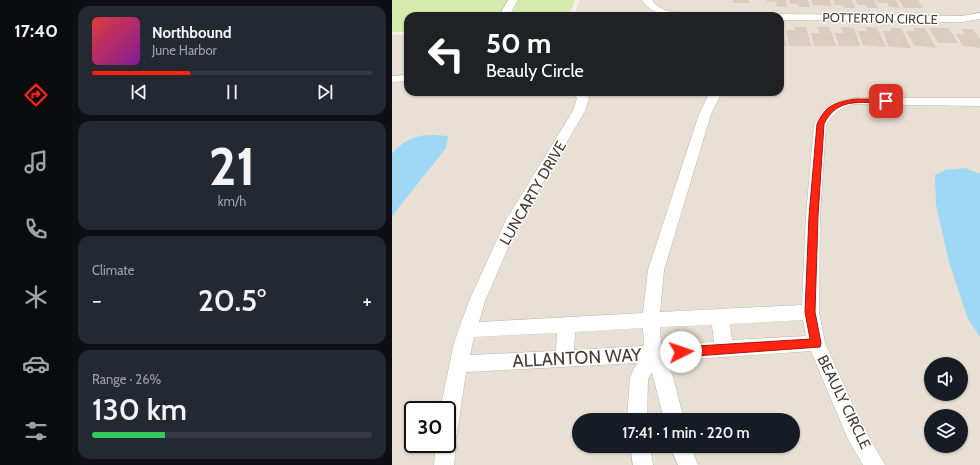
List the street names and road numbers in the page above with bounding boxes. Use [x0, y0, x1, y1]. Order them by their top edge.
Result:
street label: POTTERTON CIRCLE [822, 9, 938, 27]
street label: LUNCARTY DRIVE [496, 138, 570, 248]
street label: ALLANTON WAY [512, 344, 643, 372]
street label: BEAULY CIRCLE [814, 352, 874, 452]

